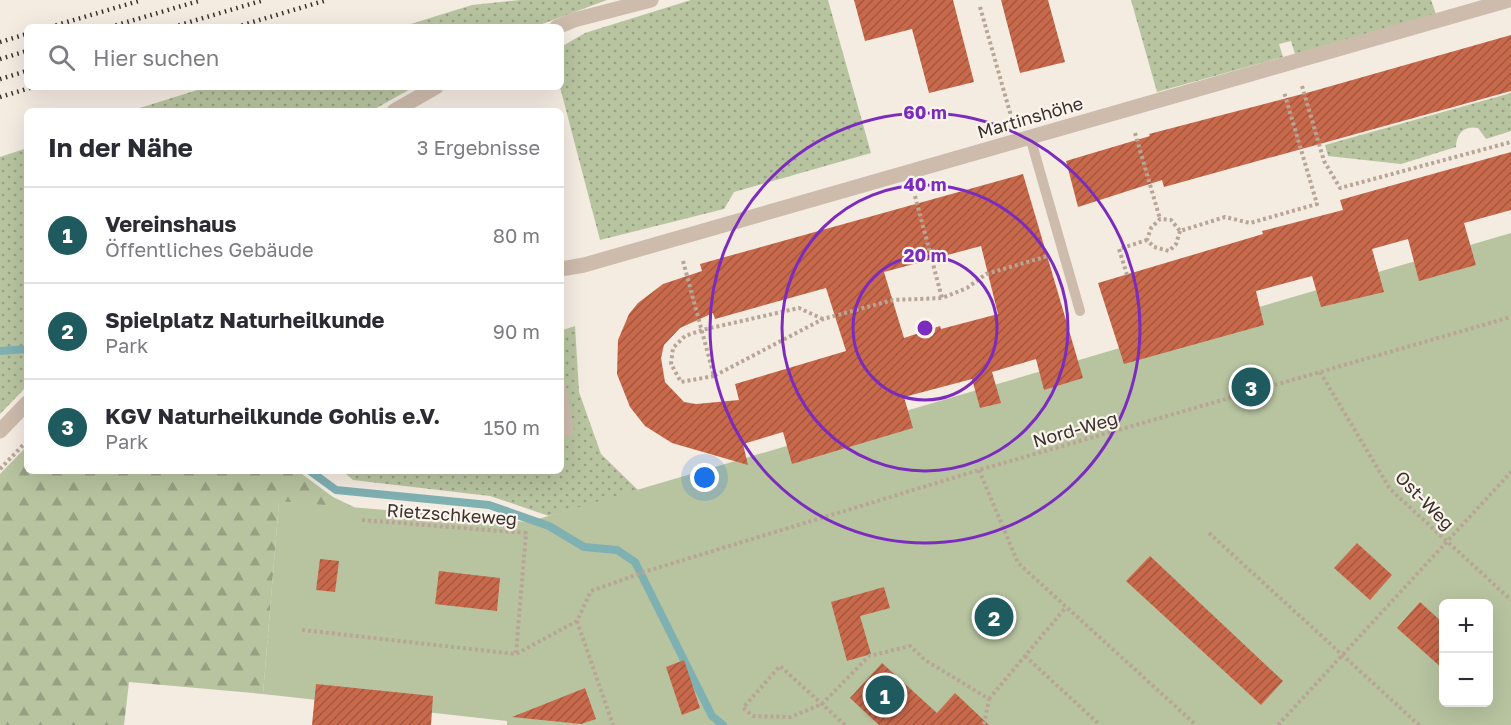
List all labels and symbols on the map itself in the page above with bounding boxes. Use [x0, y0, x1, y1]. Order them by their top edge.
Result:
street label: Martinshöhe [975, 91, 1085, 143]
text: 60 m [903, 101, 947, 123]
text: 40 m [903, 173, 947, 195]
text: 20 m [904, 244, 946, 266]
centre of rings [915, 318, 935, 338]
pin: 3 [1232, 364, 1270, 410]
street label: Nord-Weg [1030, 406, 1120, 452]
your location [690, 463, 719, 492]
street label: Ost-Weg [1391, 466, 1459, 534]
street label: Rietzschkeweg [386, 498, 518, 530]
pin: 2 [974, 594, 1014, 640]
pin: 1 [866, 672, 904, 718]

